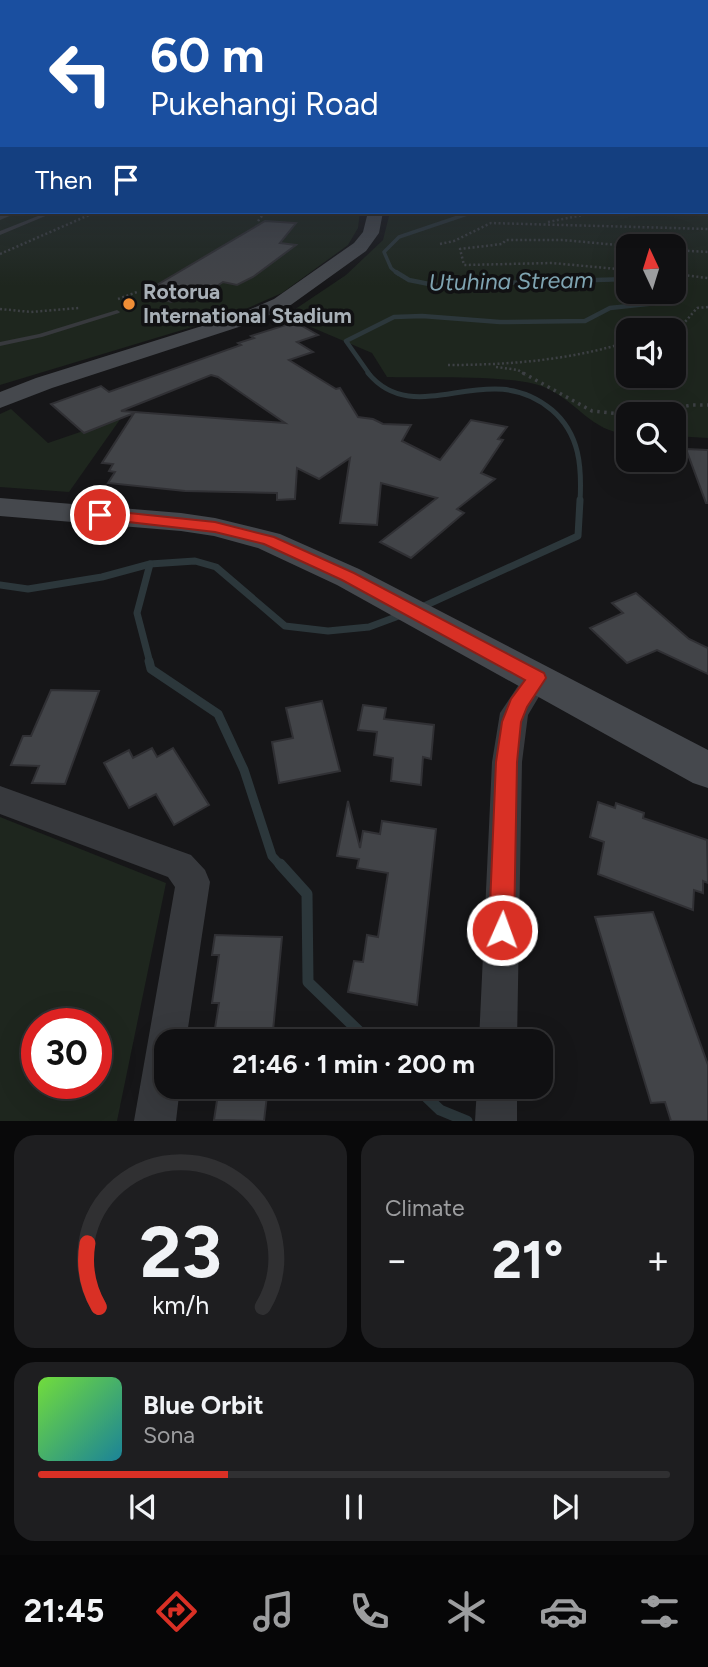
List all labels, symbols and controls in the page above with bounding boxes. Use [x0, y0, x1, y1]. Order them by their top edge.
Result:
text: 60 m [150, 25, 265, 84]
icon: left [35, 28, 126, 119]
text: Pukehangi Road [150, 85, 379, 123]
icon: arrive [107, 161, 145, 199]
text: Then [35, 164, 93, 196]
north arrow [616, 234, 686, 304]
map controls [616, 234, 686, 472]
water label: Utuhina Stream [428, 266, 594, 296]
place label: Rotorua International Stadium [143, 279, 352, 328]
marker: Rotorua International Stadium [121, 296, 137, 312]
button: sound [616, 318, 686, 388]
button: search [616, 402, 686, 472]
pin [70, 485, 130, 545]
icon: arrive [81, 496, 119, 534]
position arrow [465, 893, 539, 967]
speed limit sign: 30 [21, 1008, 112, 1099]
text: 21:46 · 1 min · 200 m [232, 1048, 475, 1080]
text: Climate [385, 1194, 464, 1222]
text: 23 [139, 1209, 222, 1296]
text: 21° [492, 1229, 563, 1291]
text: − [385, 1237, 409, 1283]
text: + [646, 1237, 670, 1283]
text: km/h [152, 1290, 209, 1320]
text: Blue Orbit [143, 1389, 264, 1421]
text: Sona [143, 1421, 195, 1449]
icon: previous [124, 1488, 162, 1526]
icon: pause [335, 1488, 373, 1526]
icon: next [546, 1488, 584, 1526]
icon: directions [152, 1587, 201, 1636]
icon: music [249, 1587, 298, 1636]
icon: phone [345, 1587, 394, 1636]
icon: climate [442, 1587, 491, 1636]
icon: car [539, 1587, 588, 1636]
icon: filters [635, 1587, 684, 1636]
text: 21:45 [24, 1592, 104, 1630]

